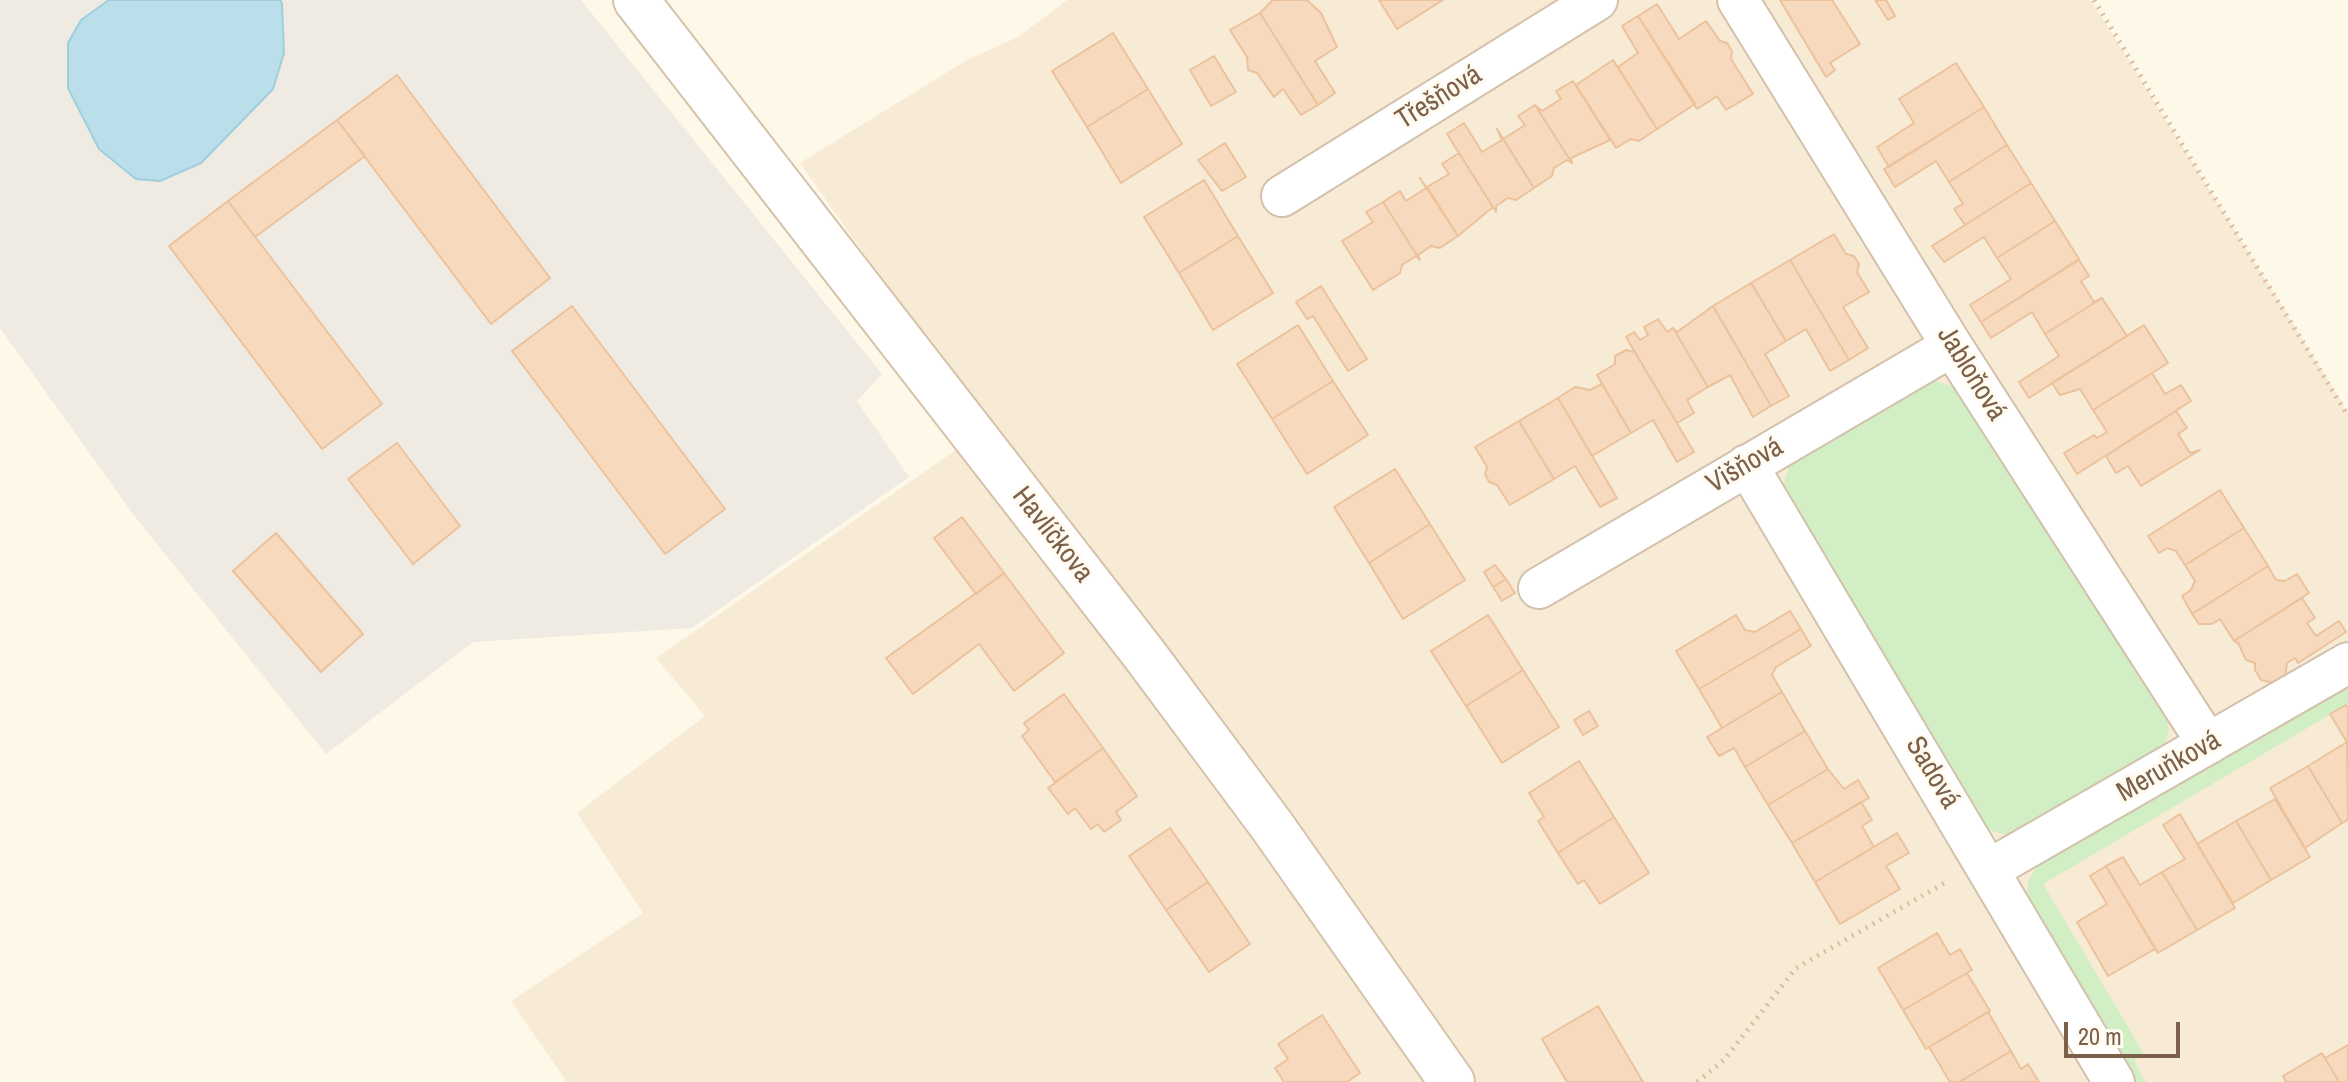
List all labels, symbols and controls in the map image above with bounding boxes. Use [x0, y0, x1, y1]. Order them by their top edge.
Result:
street label: Třešňová [1390, 59, 1488, 137]
street label: Jabloňová [1929, 321, 2013, 427]
street label: Višňová [1701, 431, 1789, 501]
street label: Havlíčkova [1004, 480, 1100, 590]
street label: Meruňková [2111, 724, 2227, 810]
street label: Sadová [1898, 731, 1966, 815]
scale bar [2068, 1006, 2184, 1056]
text: 20 m [2078, 1020, 2122, 1052]

